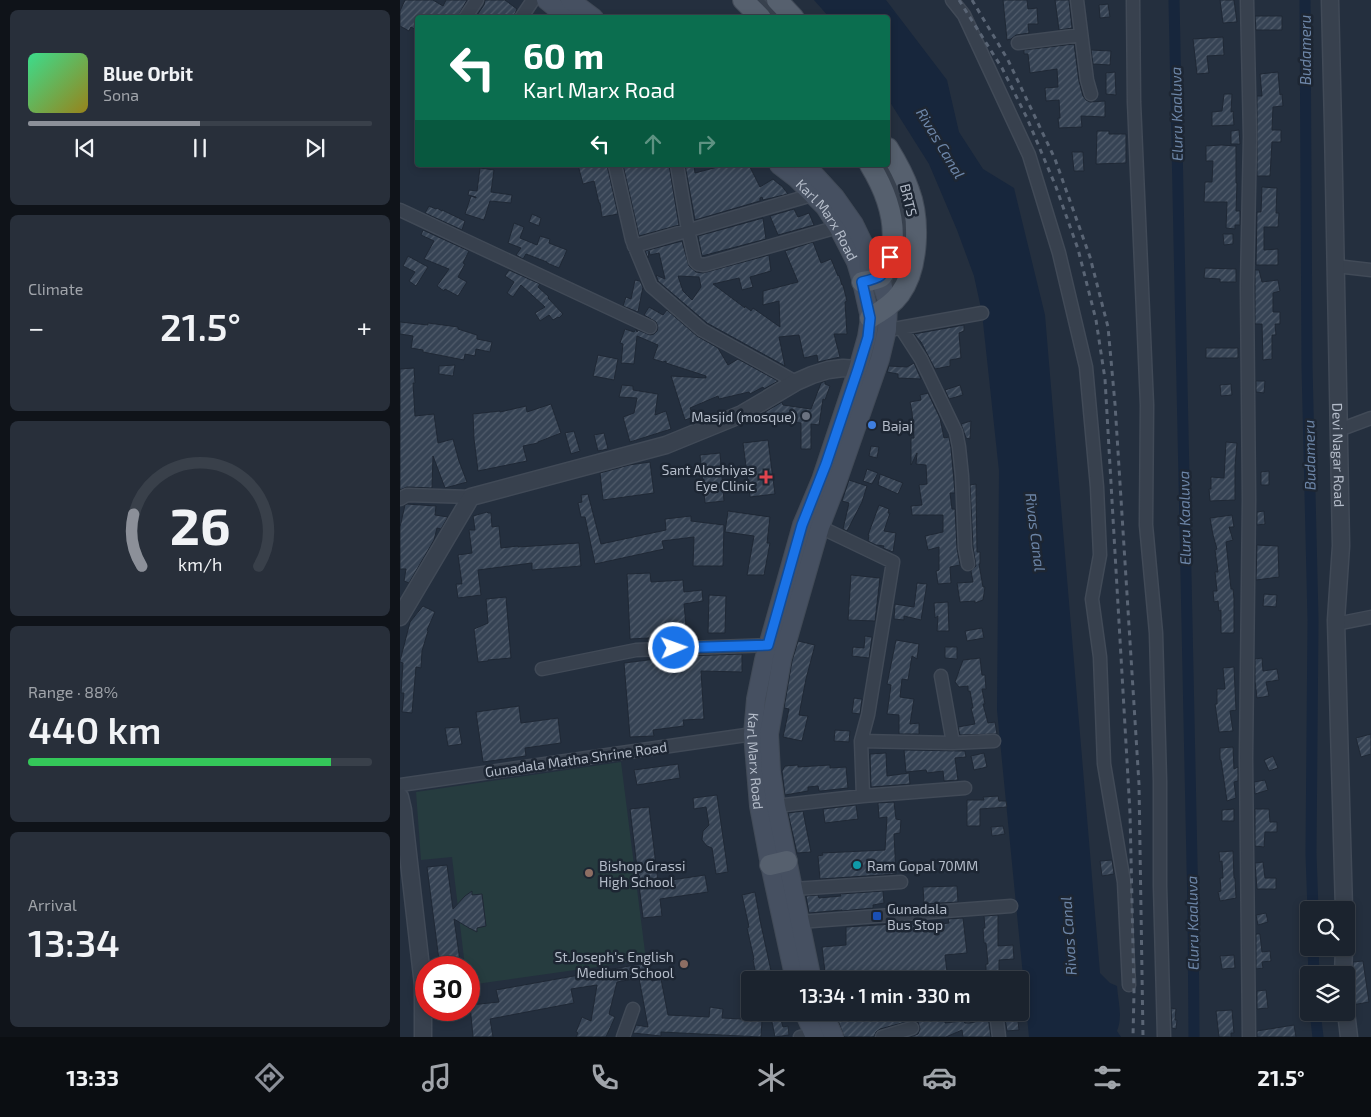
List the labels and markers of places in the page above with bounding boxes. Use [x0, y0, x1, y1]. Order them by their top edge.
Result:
pin [869, 236, 911, 278]
place label: Masjid (mosque) [691, 408, 796, 425]
marker: Masjid (mosque) [800, 410, 812, 422]
place label: Bajaj [882, 417, 913, 434]
marker: Bajaj [866, 419, 878, 431]
place label: Sant Aloshiyas Eye Clinic [662, 461, 755, 494]
marker: Sant Aloshiyas Eye Clinic [759, 470, 773, 484]
place label: Bishop Grassi High School [599, 857, 685, 890]
place label: Ram Gopal 70MM [867, 857, 978, 874]
marker: Ram Gopal 70MM [851, 859, 863, 871]
marker: Bishop Grassi High School [583, 867, 595, 879]
place label: Gunadala Bus Stop [887, 900, 947, 933]
marker: Gunadala Bus Stop [871, 910, 883, 922]
place label: St.Joseph's English Medium School [554, 948, 675, 981]
marker: St.Joseph's English Medium School [678, 958, 690, 970]

